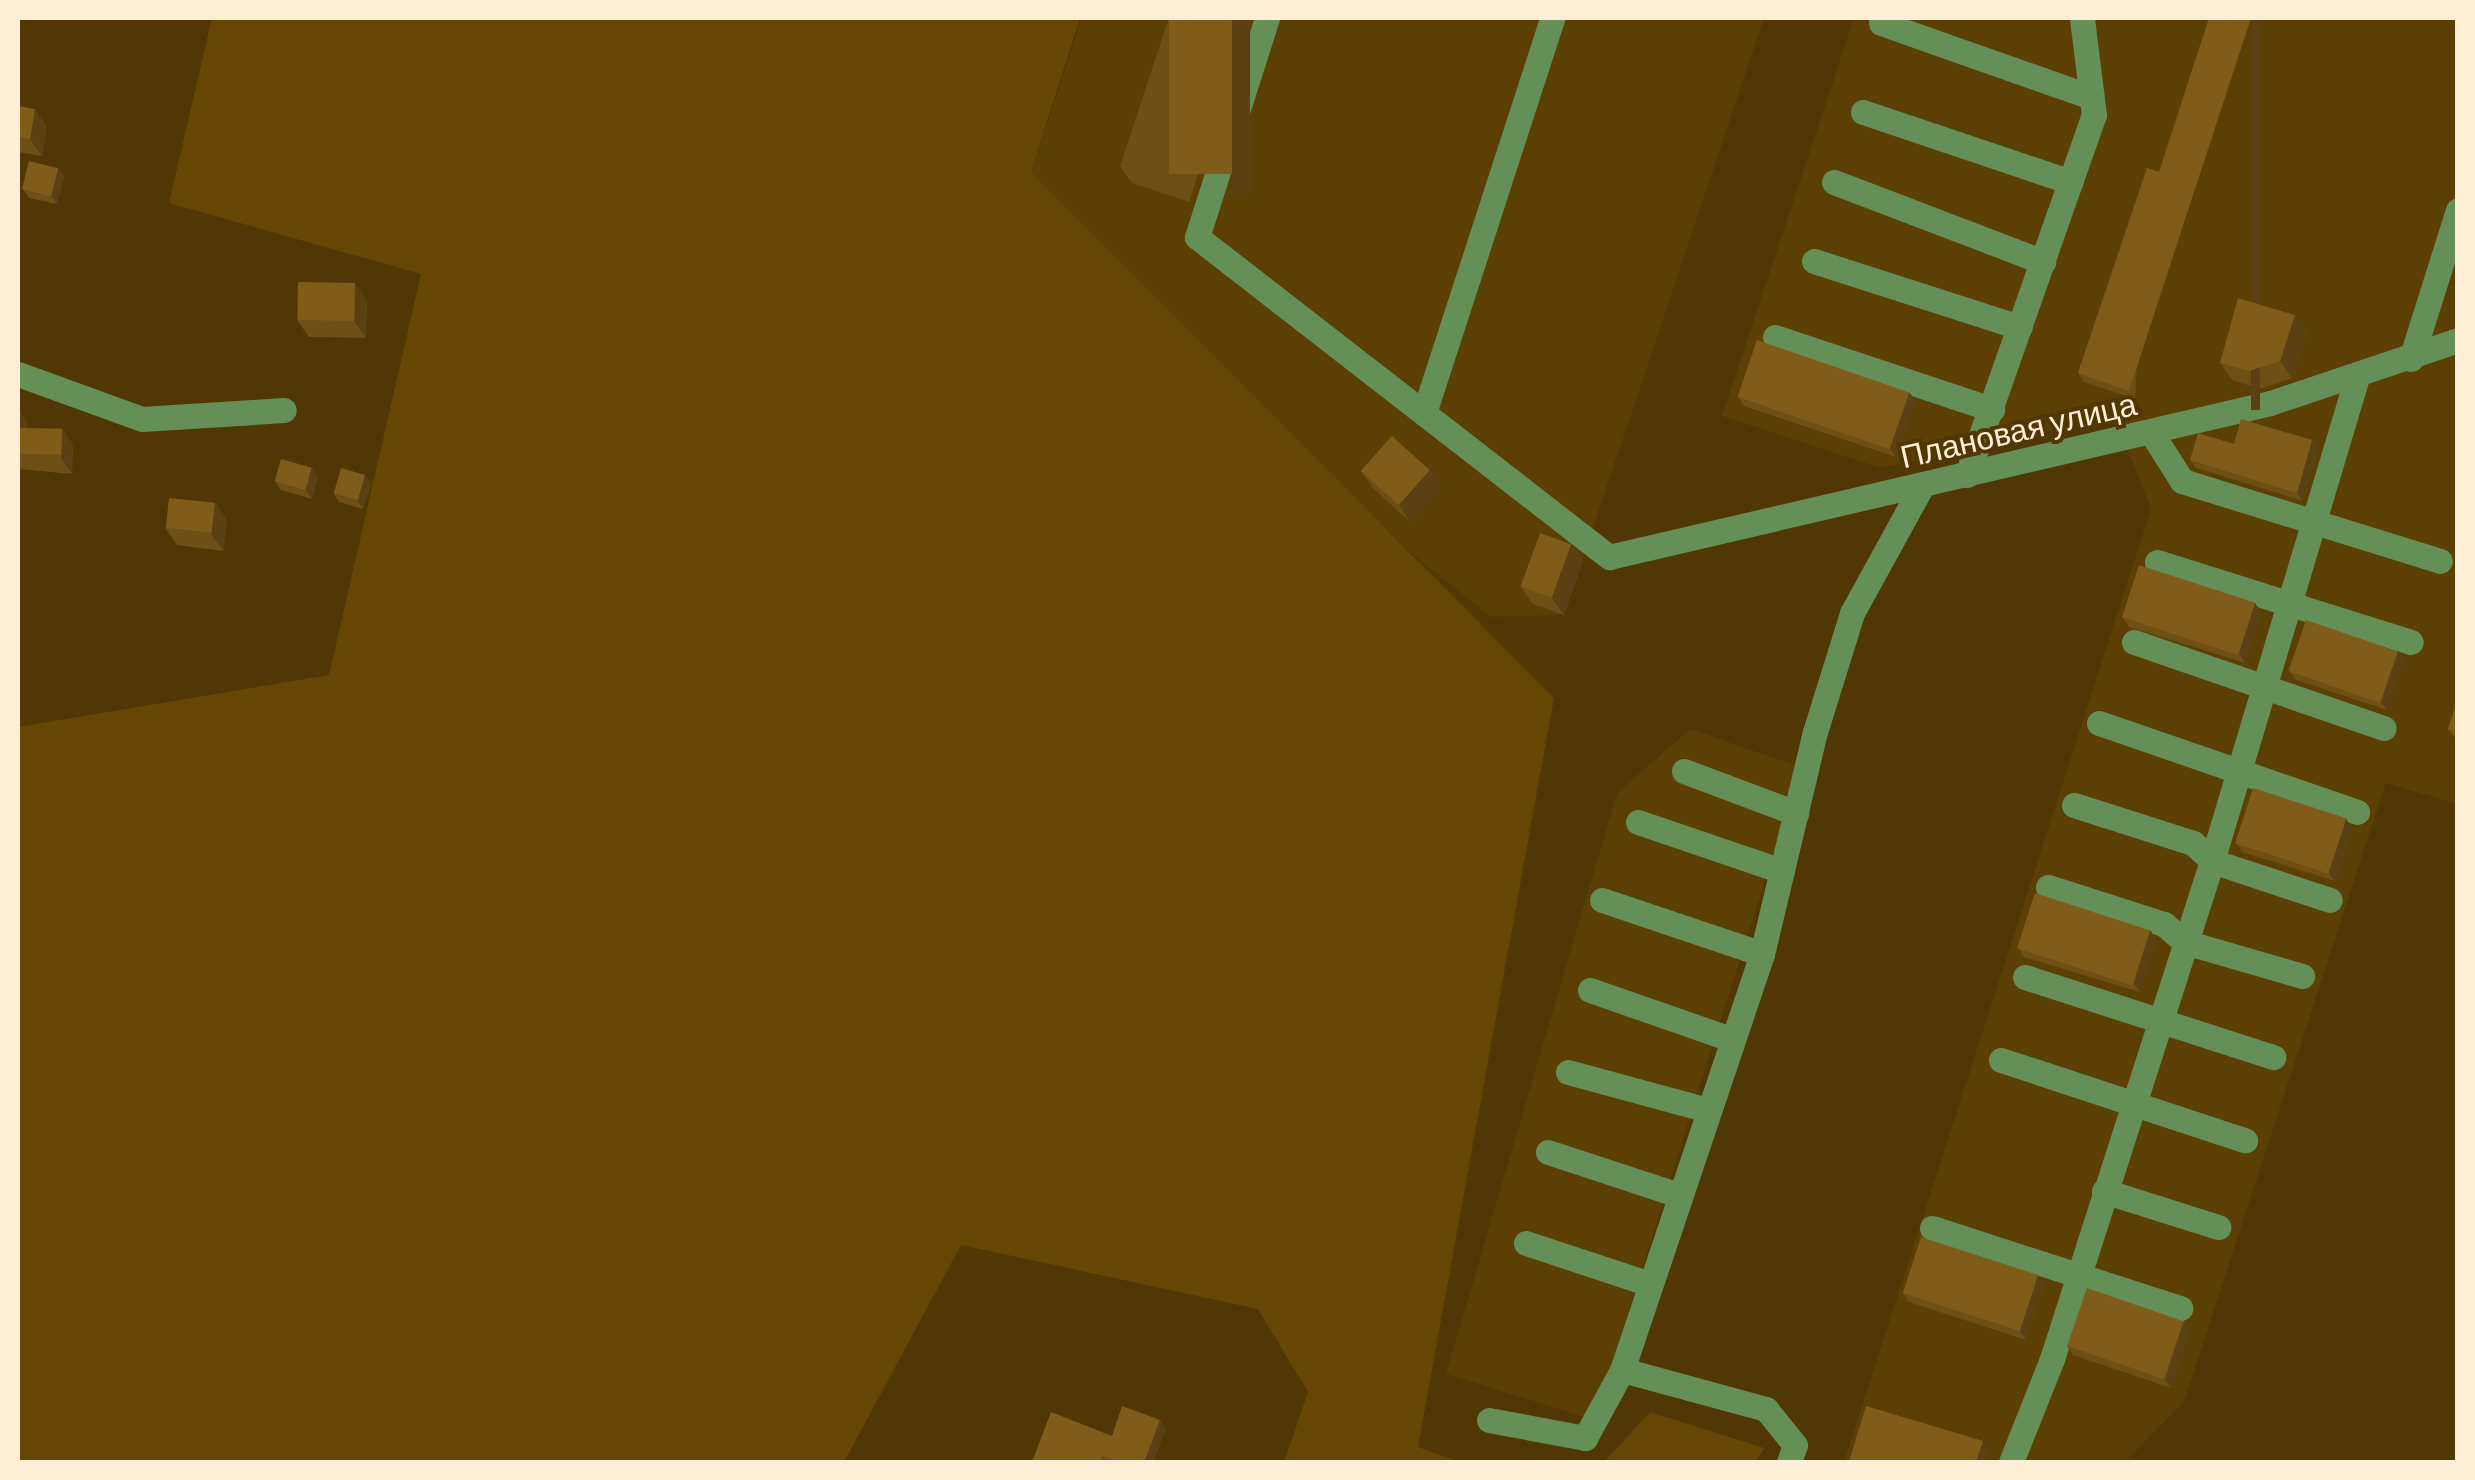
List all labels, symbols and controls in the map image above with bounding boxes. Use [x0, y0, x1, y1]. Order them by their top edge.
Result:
street label: Плановая улица [1896, 383, 2140, 475]

